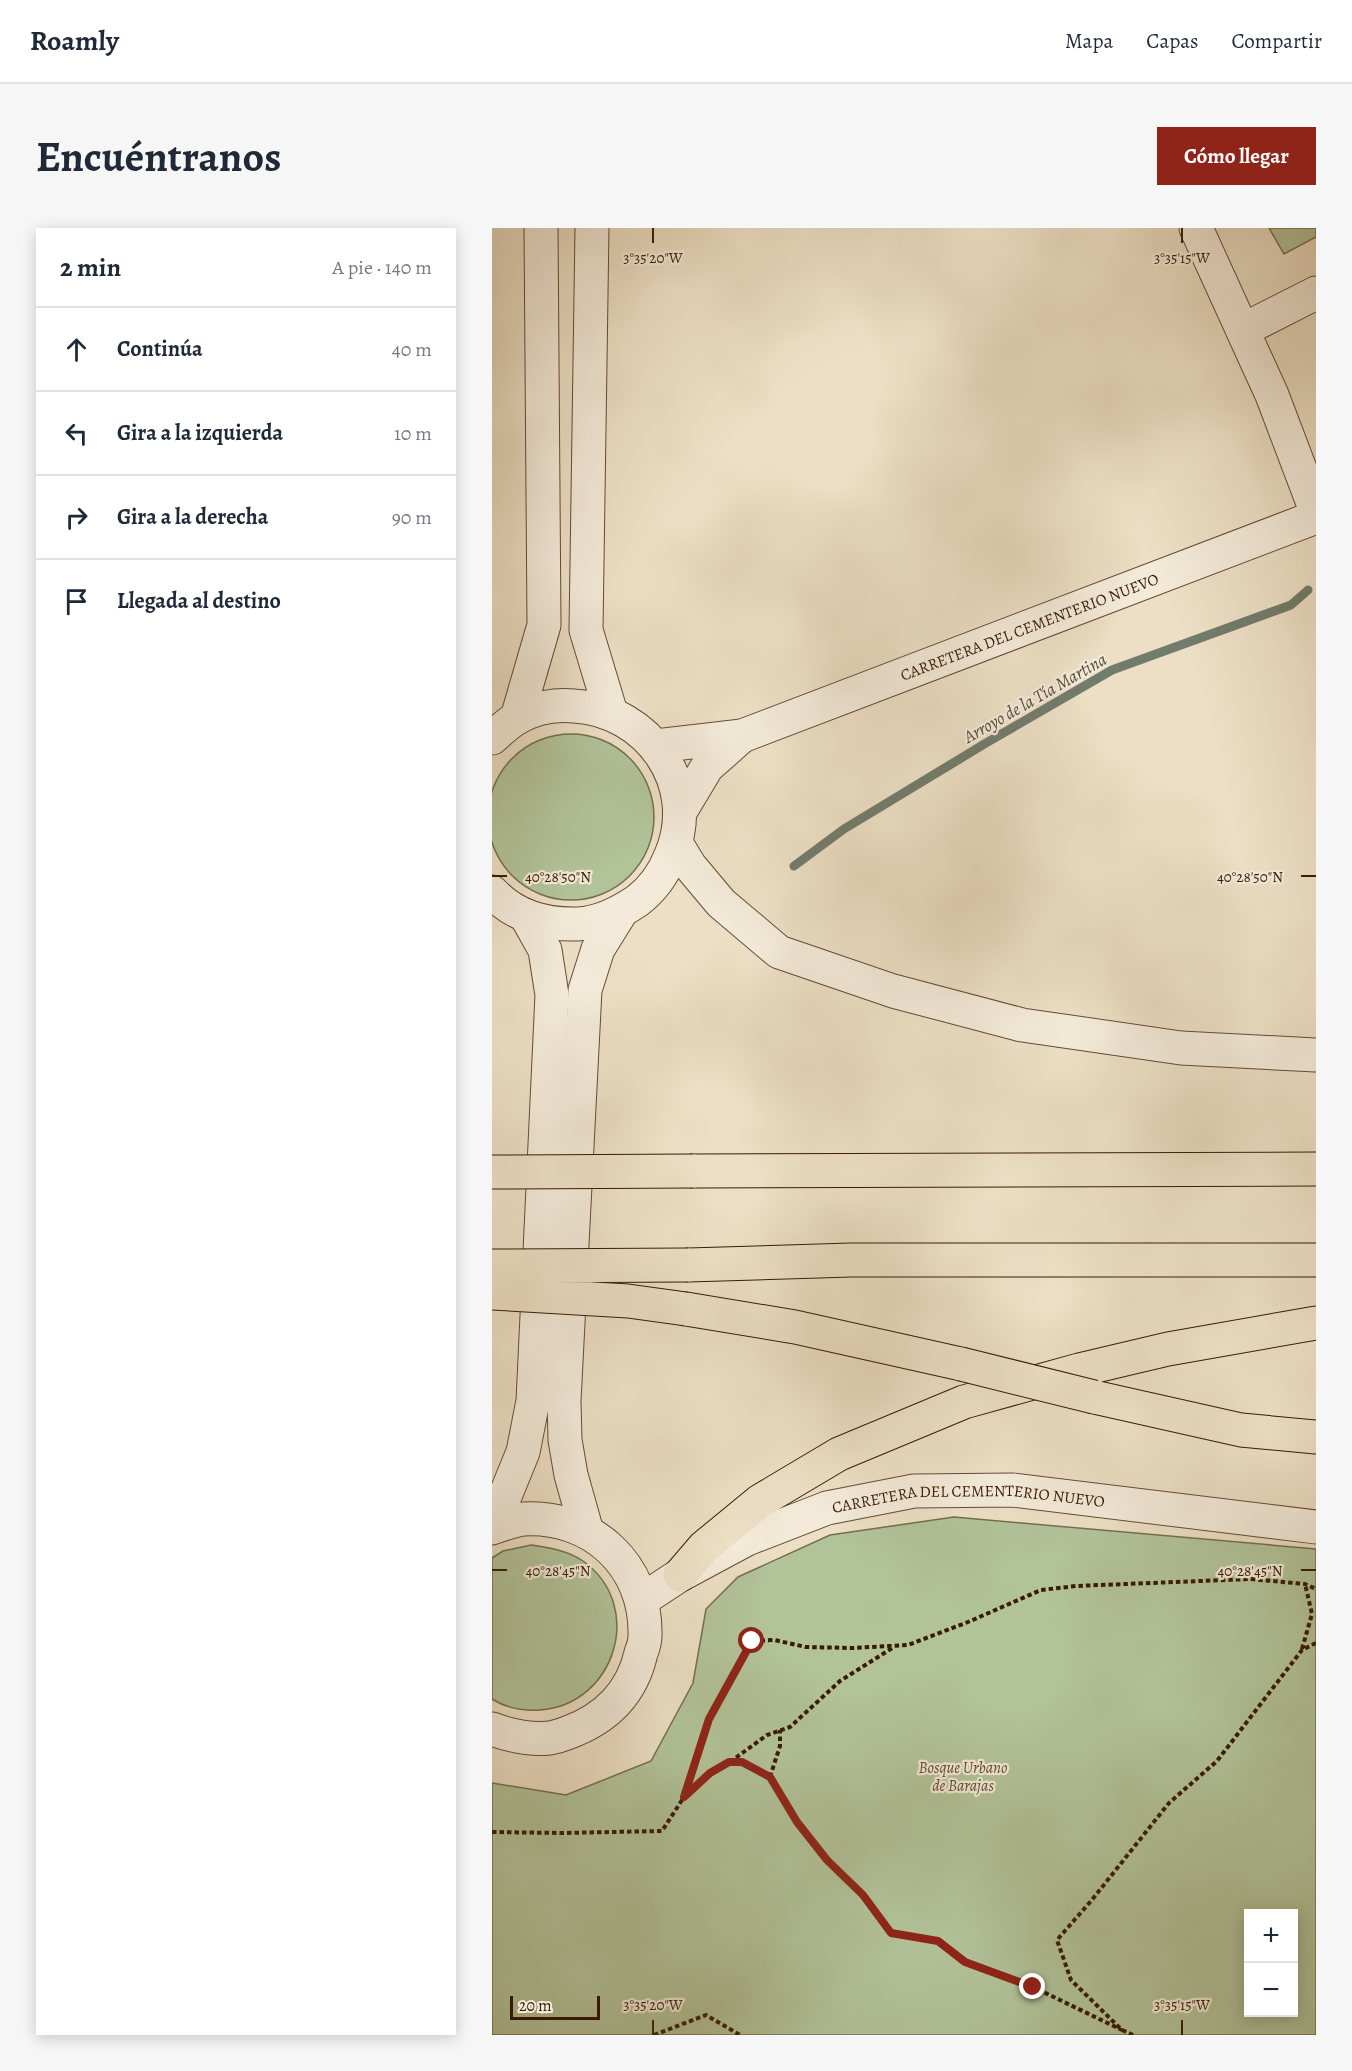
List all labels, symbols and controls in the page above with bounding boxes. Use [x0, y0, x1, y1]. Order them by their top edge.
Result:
text: Roamly [30, 22, 119, 60]
text: Mapa [1065, 27, 1113, 55]
text: Capas [1146, 27, 1199, 55]
text: Compartir [1232, 27, 1322, 55]
button: Cómo llegar [1157, 127, 1316, 185]
text: Encuéntranos [36, 128, 281, 185]
text: 3°35'20"W [623, 248, 683, 268]
text: 3°35'15"W [1154, 248, 1210, 268]
text: 2 min [60, 250, 121, 285]
text: A pie · 140 m [332, 254, 432, 281]
icon: ahead [60, 333, 93, 366]
text: Continúa [117, 334, 203, 364]
text: 40 m [392, 336, 432, 363]
icon: left [60, 417, 93, 450]
text: Gira a la izquierda [117, 418, 283, 448]
text: 10 m [394, 420, 432, 447]
icon: right [60, 501, 93, 534]
text: Gira a la derecha [117, 502, 268, 532]
text: 90 m [392, 504, 432, 531]
street label: CARRETERA DEL CEMENTERIO NUEVO [897, 568, 1162, 687]
icon: arrive [60, 585, 93, 618]
text: Llegada al destino [117, 586, 281, 616]
water label: Arroyo de la Tía Martina [958, 647, 1111, 749]
text: 40°28'50"N [525, 867, 591, 887]
text: 40°28'50"N [1217, 867, 1283, 887]
street label: CARRETERA DEL CEMENTERIO NUEVO [830, 1480, 1106, 1519]
text: 40°28'45"N [526, 1561, 591, 1581]
text: 40°28'45"N [1218, 1561, 1283, 1581]
route start [738, 1627, 764, 1653]
park label: Bosque Urbano de Barajas [919, 1757, 1008, 1797]
map controls [1244, 1909, 1298, 2017]
button: + [1244, 1909, 1298, 1963]
button: − [1244, 1963, 1298, 2017]
route end [1019, 1973, 1045, 1999]
scale bar [510, 1993, 600, 2020]
text: 20 m [519, 1995, 552, 2017]
text: 3°35'20"W [623, 1995, 683, 2015]
text: 3°35'15"W [1154, 1995, 1210, 2015]

